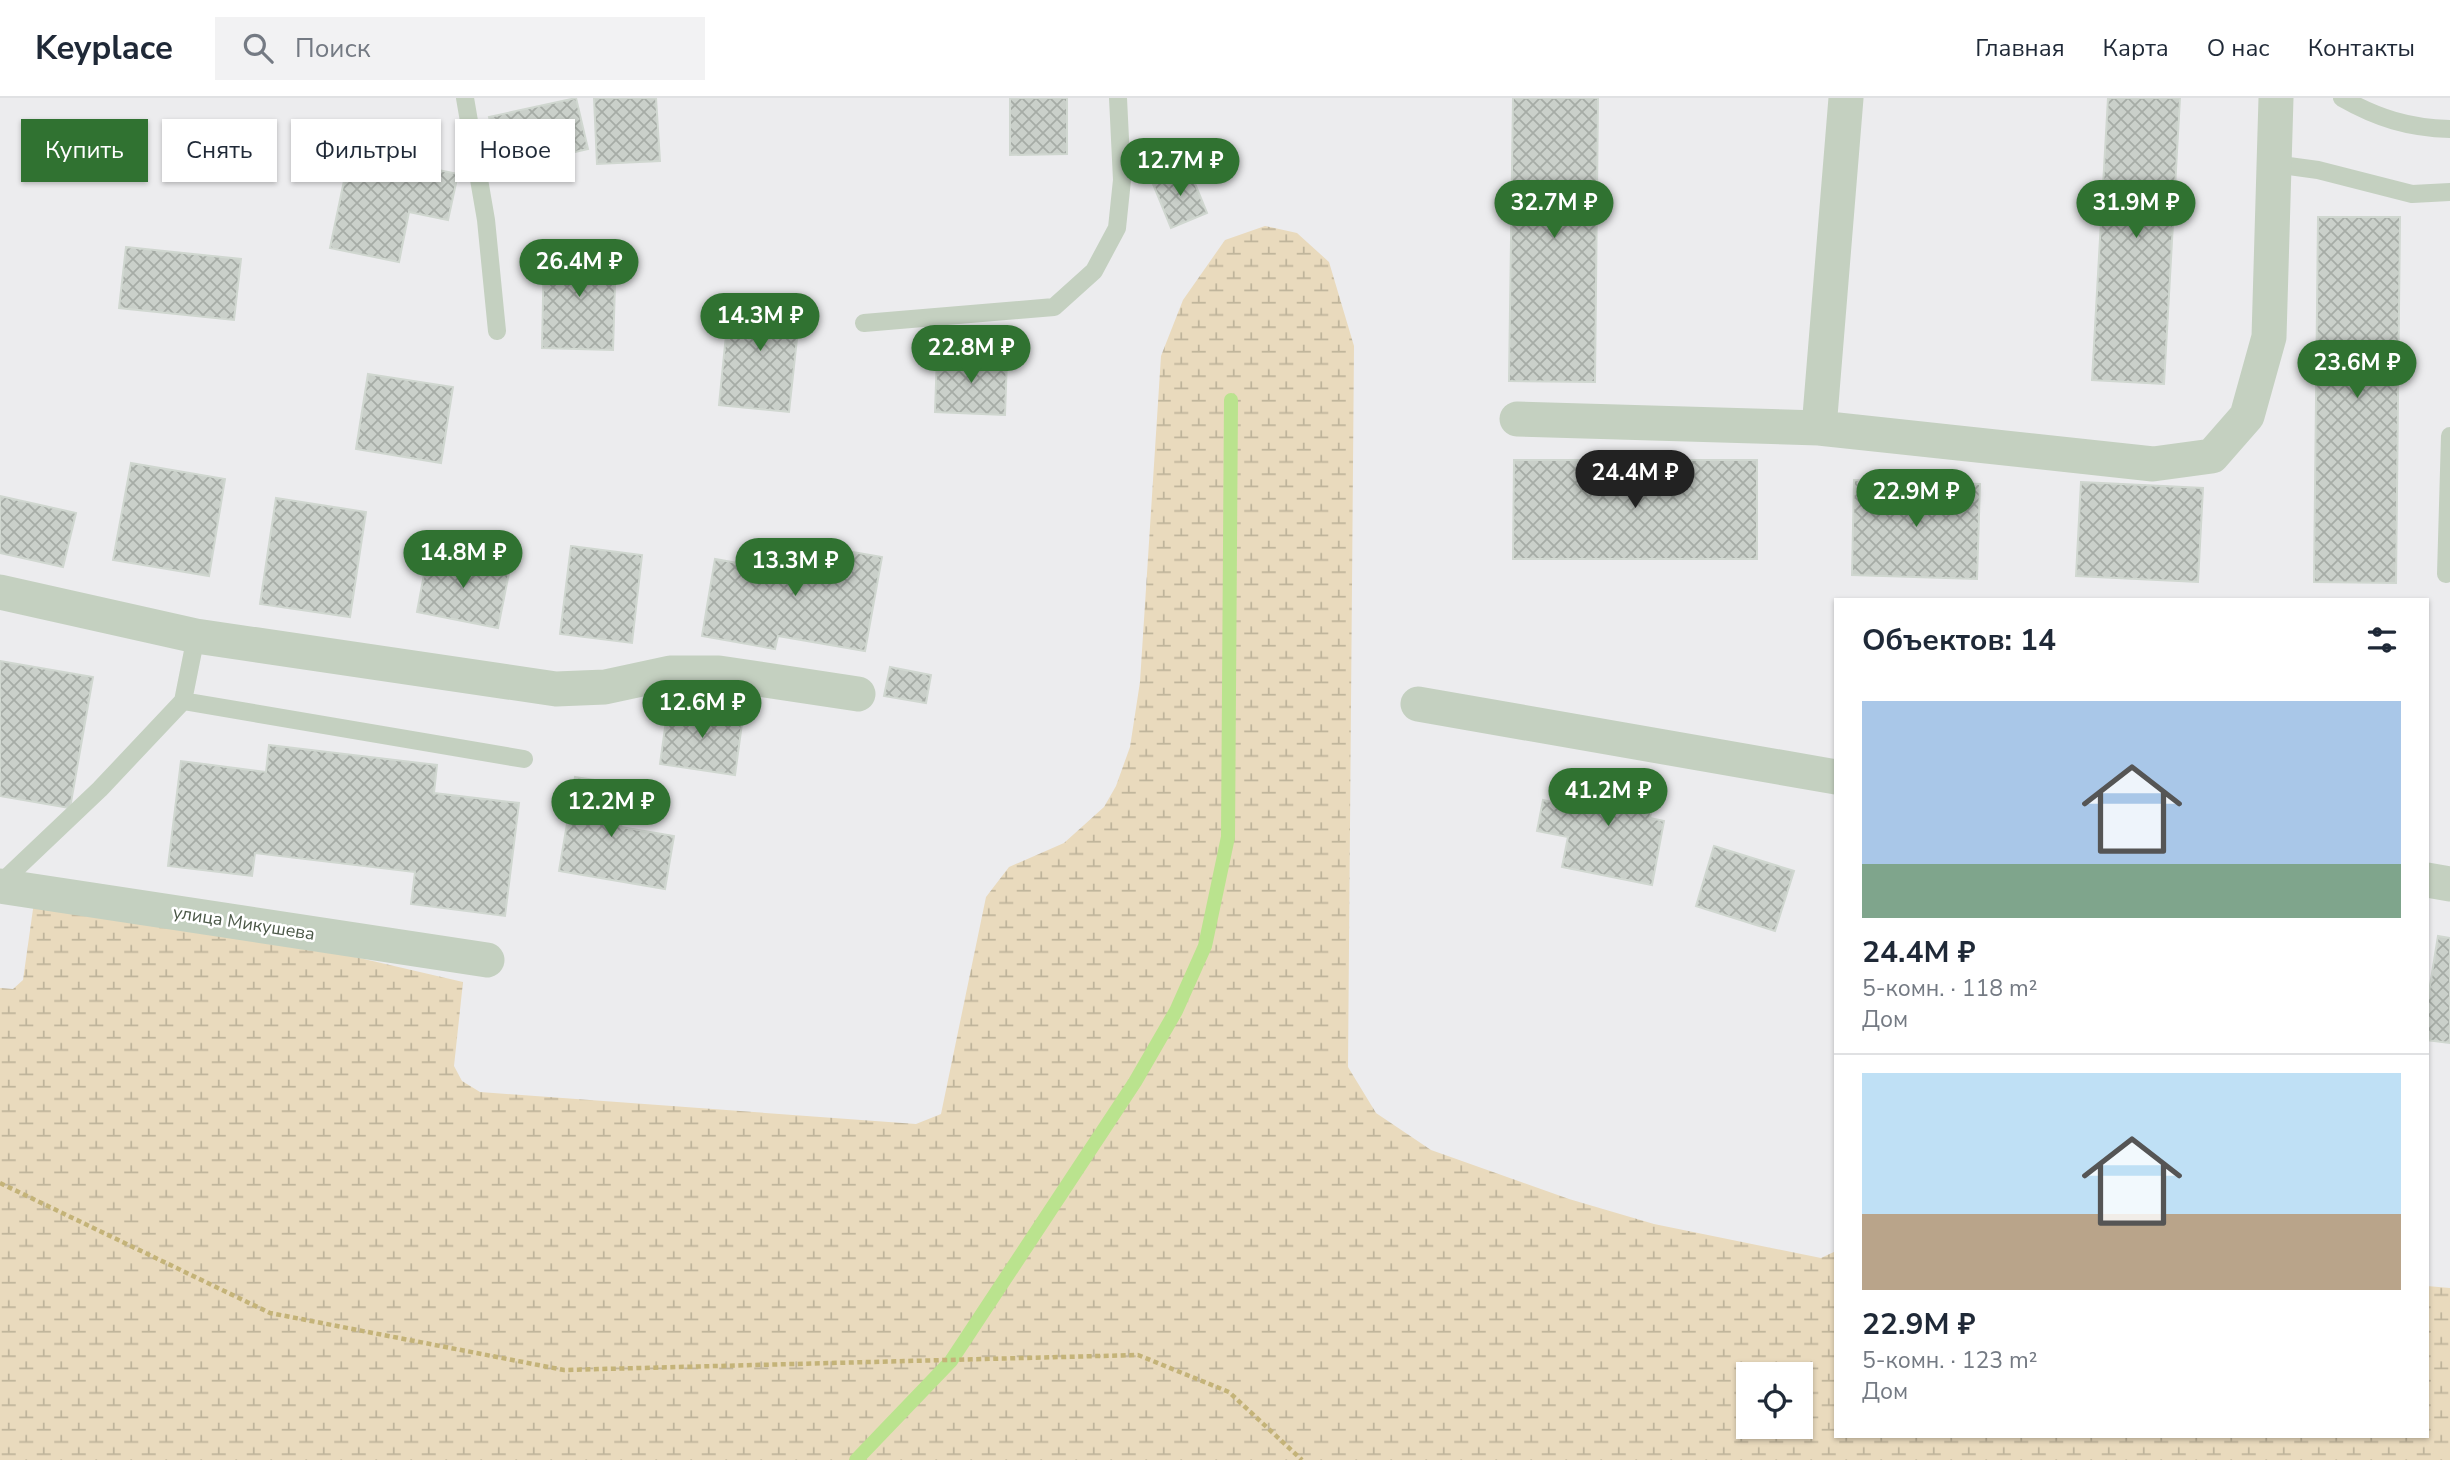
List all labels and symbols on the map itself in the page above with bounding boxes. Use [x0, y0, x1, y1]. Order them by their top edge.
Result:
pin: 12.7M ₽ [1115, 139, 1245, 198]
pin: 32.7M ₽ [1489, 180, 1619, 240]
pin: 31.9M ₽ [2071, 180, 2201, 240]
pin: 26.4M ₽ [514, 240, 644, 299]
pin: 14.3M ₽ [695, 294, 825, 353]
pin: 22.8M ₽ [906, 326, 1036, 385]
pin: 23.6M ₽ [2292, 341, 2422, 400]
pin: 24.4M ₽ [1570, 450, 1700, 510]
pin: 22.9M ₽ [1851, 470, 1981, 529]
pin: 14.8M ₽ [398, 531, 528, 590]
pin: 13.3M ₽ [730, 538, 860, 598]
pin: 12.6M ₽ [637, 680, 767, 740]
pin: 41.2M ₽ [1543, 768, 1673, 828]
pin: 12.2M ₽ [546, 780, 676, 839]
street label: улица Микушева [171, 900, 317, 946]

